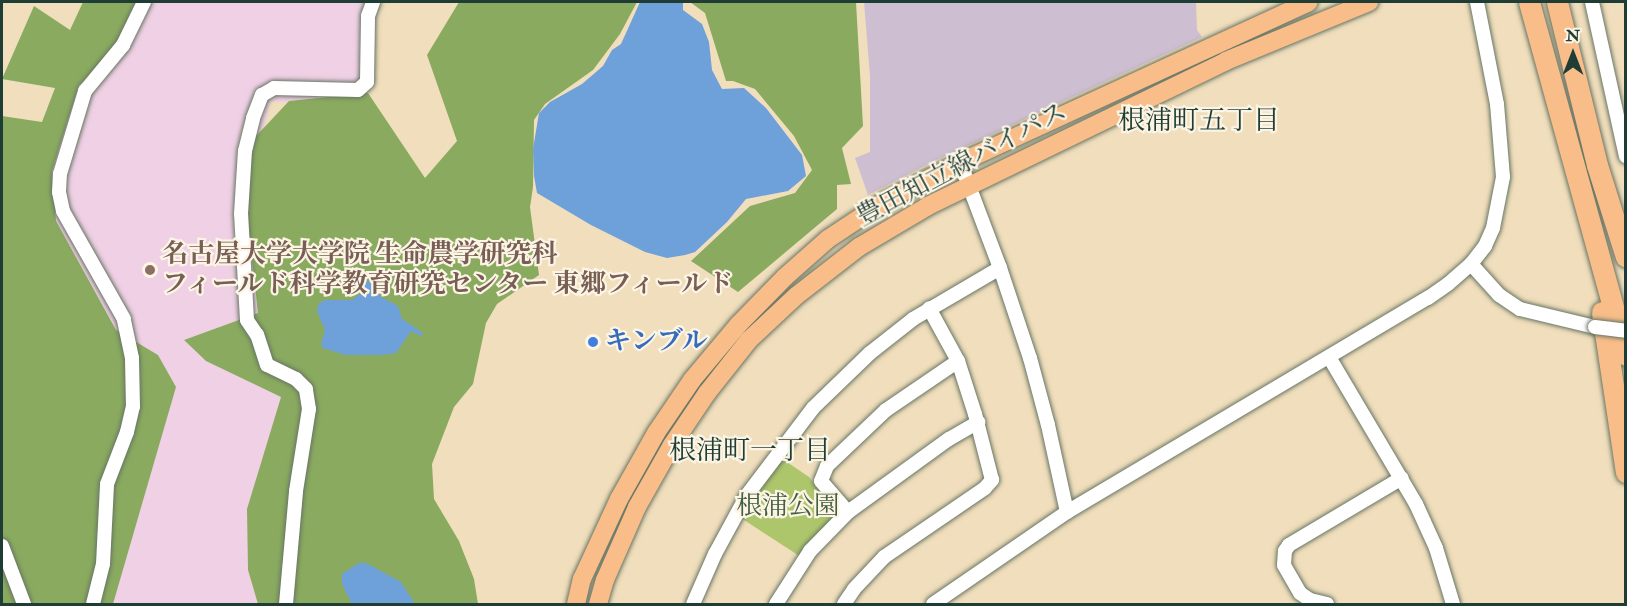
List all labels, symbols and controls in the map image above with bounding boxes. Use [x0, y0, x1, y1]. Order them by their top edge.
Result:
north arrow [1543, 24, 1603, 84]
text: N [1566, 26, 1580, 46]
street label: 豊田知立線バイパス [851, 96, 1073, 234]
district label: 根浦町五丁目 [1118, 105, 1280, 137]
place label: 名古屋大学大学院 生命農学研究科 フィールド科学教育研究センター 東郷フィールド [162, 239, 739, 300]
marker: 名古屋大学大学院 生命農学研究科 フィールド科学教育研究センター 東郷フィールド [143, 263, 157, 277]
place label: キンブル [605, 326, 709, 358]
marker: キンブル [586, 335, 600, 349]
district label: 根浦町一丁目 [669, 435, 831, 467]
park label: 根浦公園 [736, 491, 840, 523]

